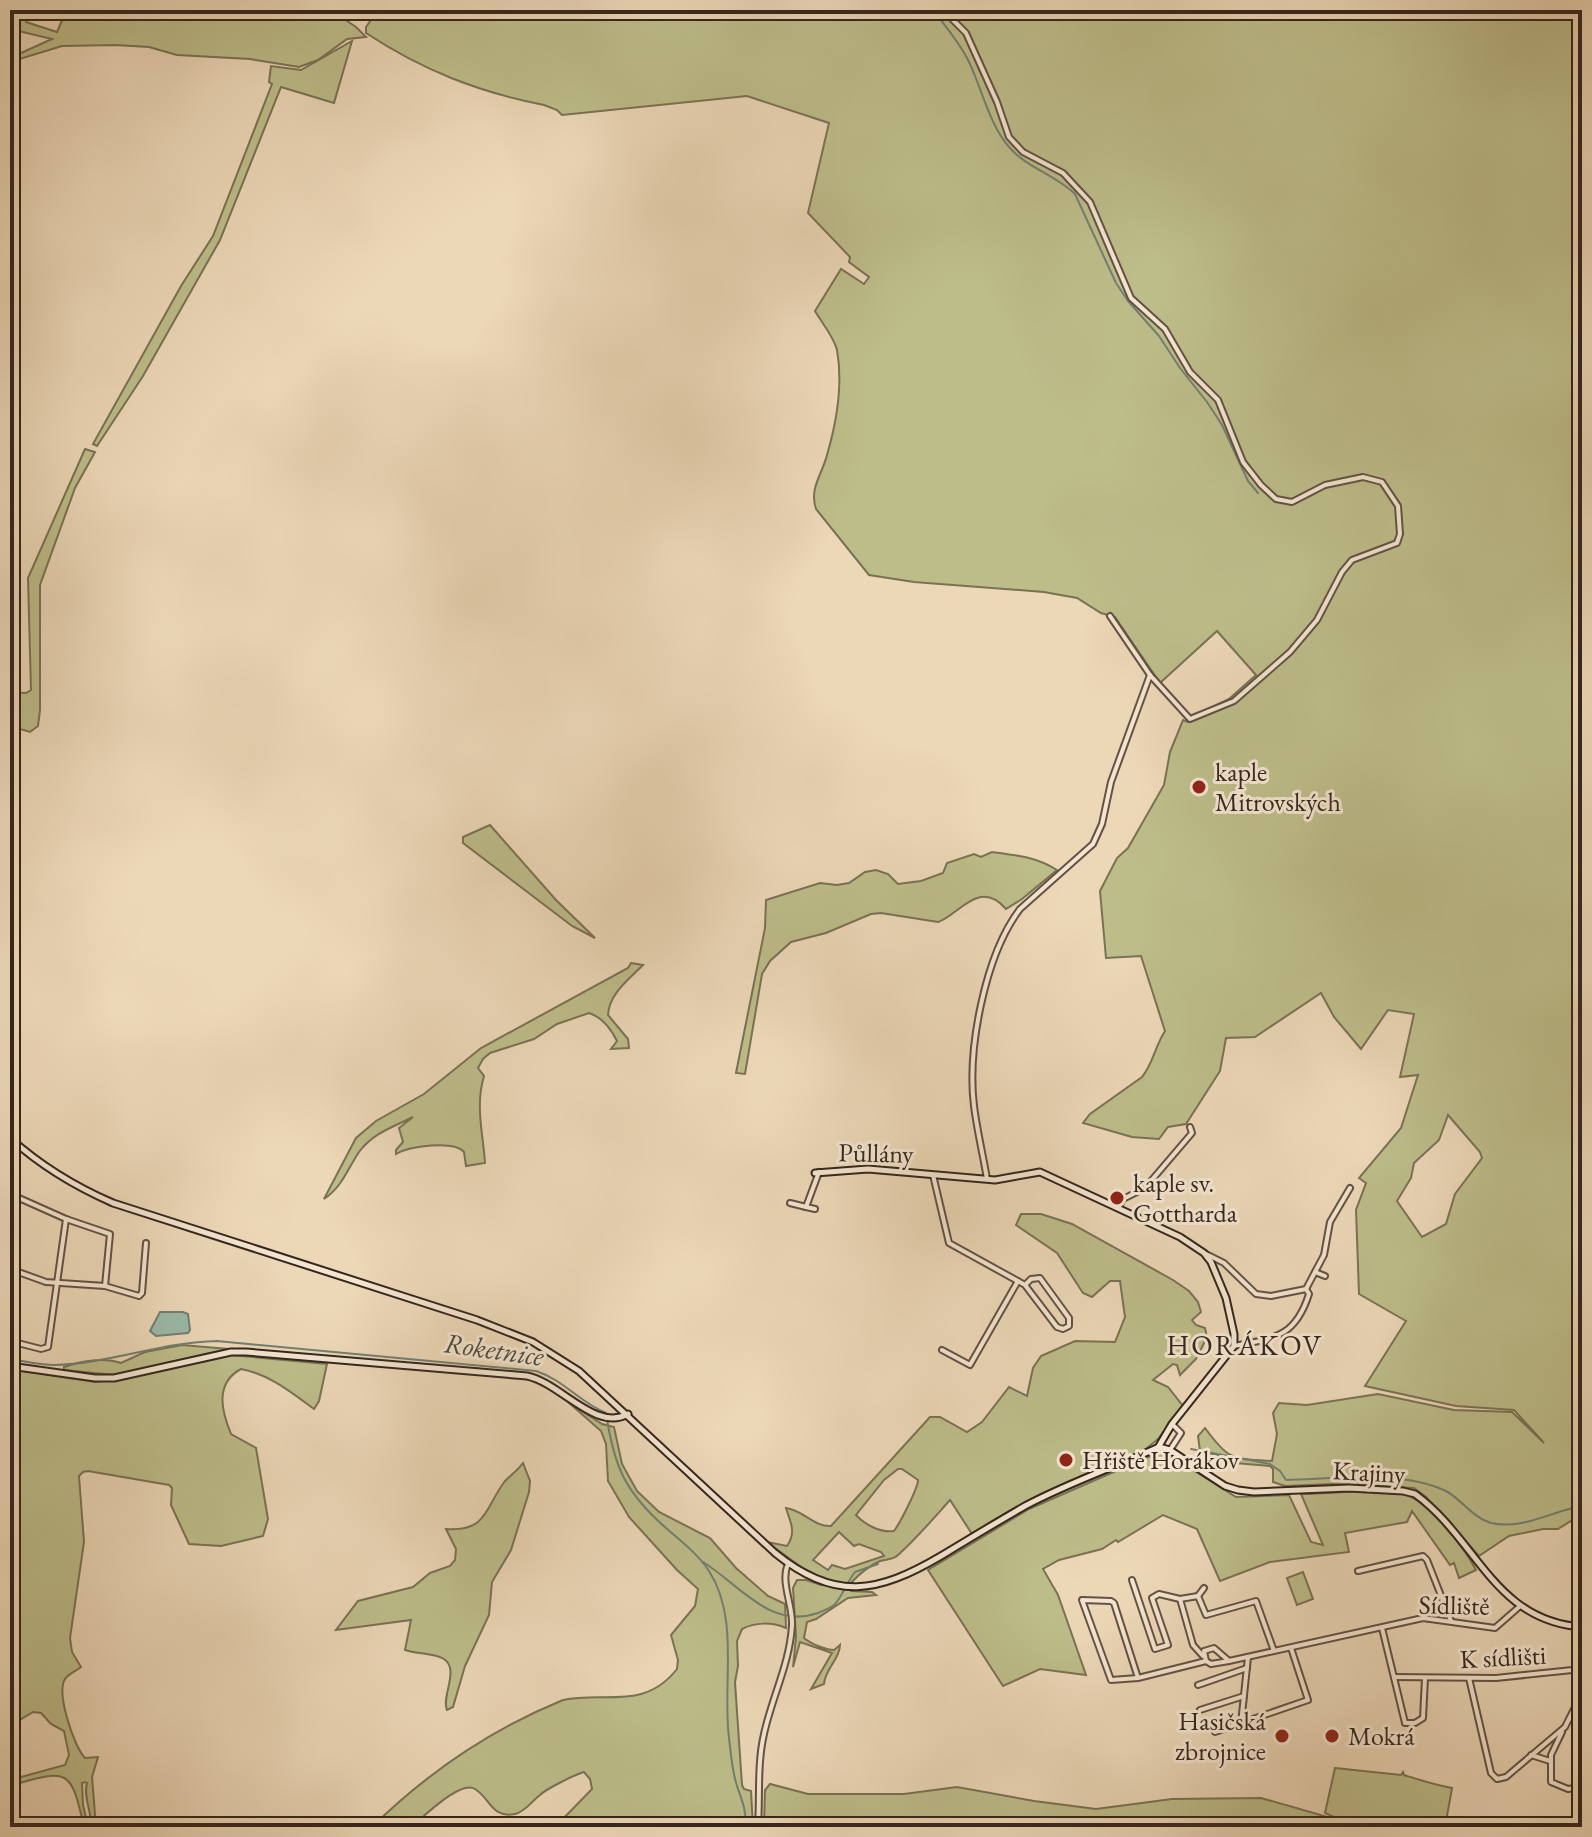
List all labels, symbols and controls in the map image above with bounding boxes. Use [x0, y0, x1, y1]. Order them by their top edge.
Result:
place label: kaple Mitrovských [1215, 755, 1341, 819]
marker: kaple Mitrovských [1190, 778, 1208, 796]
street label: Půllány [838, 1135, 914, 1171]
place label: kaple sv. Gottharda [1133, 1166, 1238, 1230]
marker: kaple sv. Gottharda [1108, 1189, 1126, 1207]
water label: Roketnice [442, 1324, 547, 1374]
district label: HORÁKOV [1167, 1327, 1323, 1363]
place label: Hřiště Horákov [1082, 1443, 1240, 1477]
marker: Hřiště Horákov [1057, 1451, 1075, 1469]
street label: Krajiny [1332, 1453, 1407, 1491]
street label: Sídliště [1418, 1587, 1490, 1623]
street label: K sídlišti [1459, 1638, 1547, 1676]
place label: Hasičská zbrojnice [1175, 1704, 1267, 1768]
place label: Mokrá [1348, 1719, 1415, 1753]
marker: Hasičská zbrojnice [1273, 1727, 1291, 1745]
marker: Mokrá [1323, 1727, 1341, 1745]

